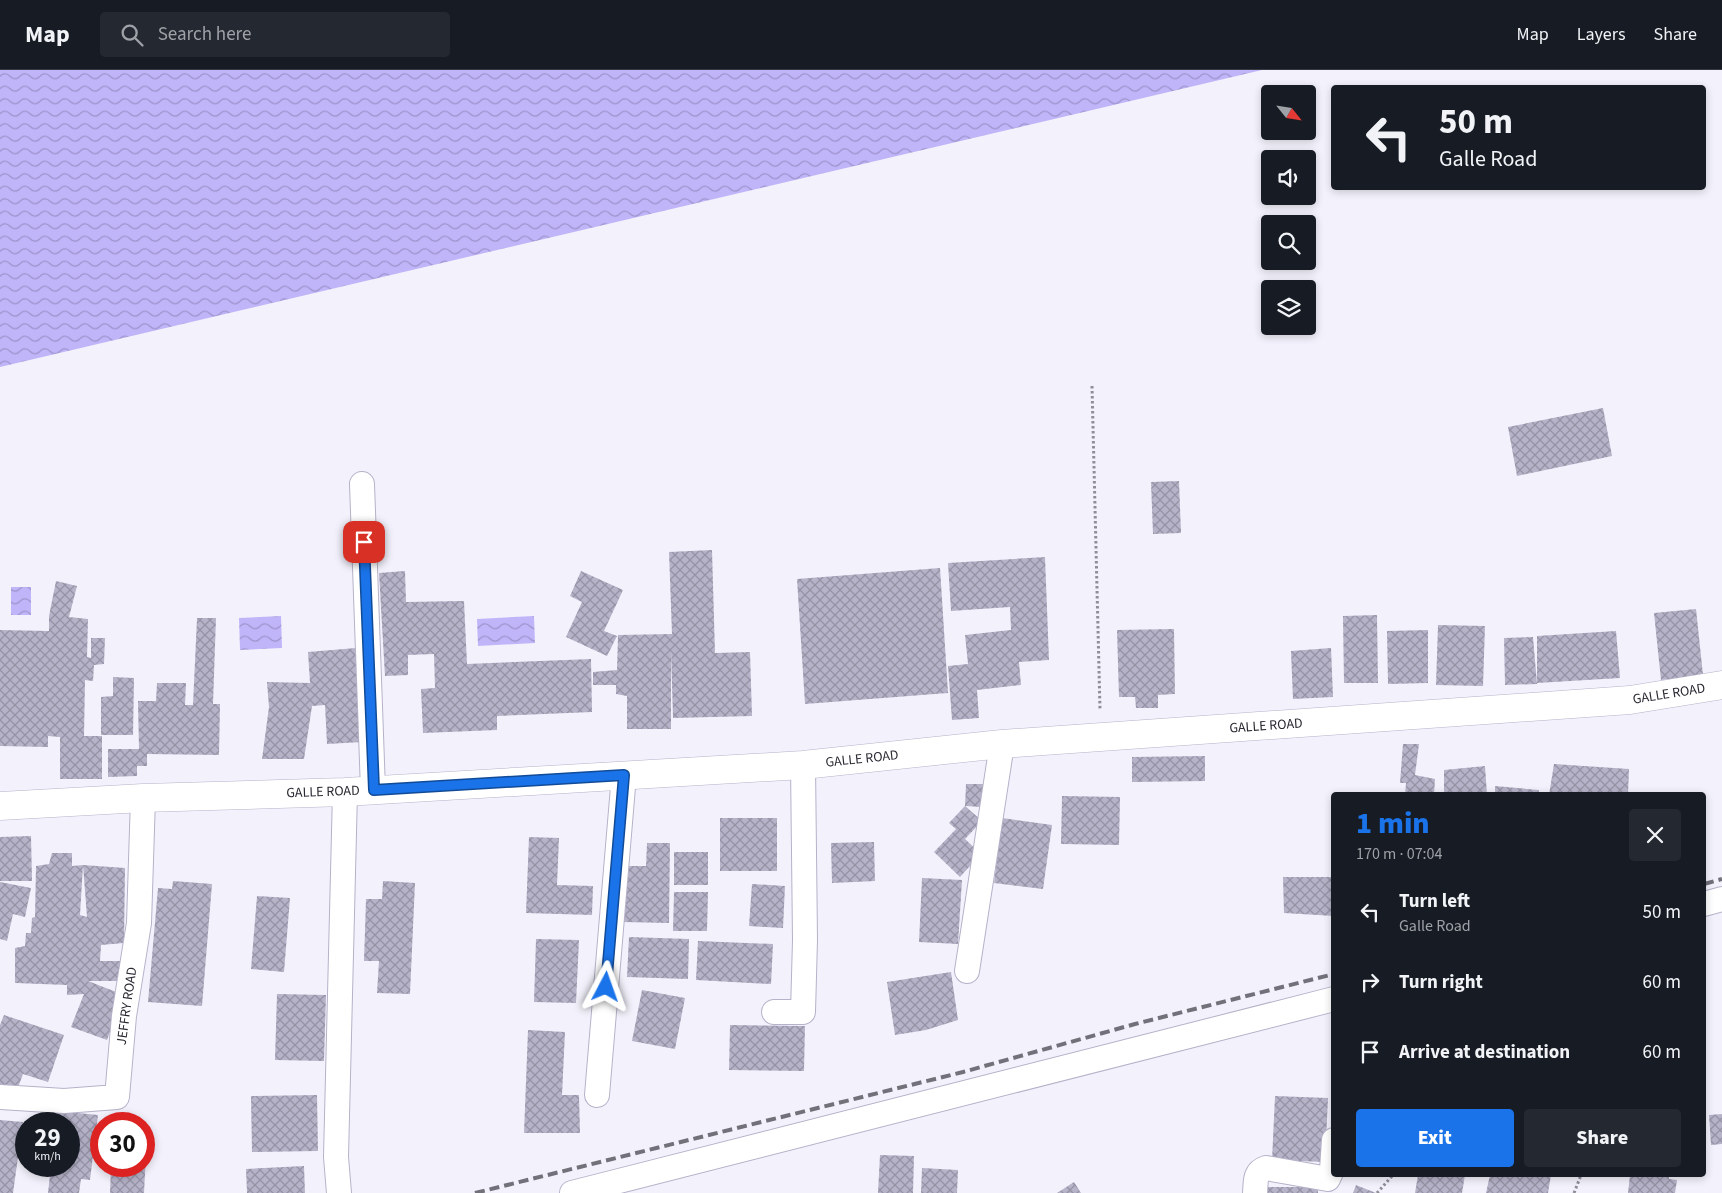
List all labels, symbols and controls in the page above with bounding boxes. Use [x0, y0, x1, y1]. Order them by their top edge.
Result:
search box [100, 12, 450, 57]
text: Map [25, 17, 70, 52]
icon: search [118, 21, 146, 49]
text: Search here [158, 21, 251, 48]
text: Map [1517, 22, 1549, 47]
text: Layers [1577, 22, 1626, 47]
text: Share [1654, 22, 1697, 47]
north arrow [1261, 85, 1316, 140]
map controls [1261, 85, 1316, 335]
text: 50 m [1439, 97, 1513, 147]
icon: left [1356, 105, 1421, 170]
text: Galle Road [1439, 143, 1537, 175]
button: sound [1261, 150, 1316, 205]
button: search [1261, 215, 1316, 270]
button: layers [1261, 280, 1316, 335]
pin [343, 521, 385, 563]
icon: arrive [350, 528, 378, 556]
street label: GALLE ROAD [1631, 678, 1707, 710]
street label: GALLE ROAD [1229, 713, 1303, 739]
street label: GALLE ROAD [824, 745, 900, 773]
street label: GALLE ROAD [286, 781, 360, 803]
text: 1 min [1356, 802, 1430, 845]
button: close [1629, 809, 1681, 861]
text: 170 m · 07:04 [1356, 843, 1443, 865]
text: Turn left [1399, 888, 1470, 915]
icon: left [1356, 898, 1384, 926]
text: 50 m [1643, 899, 1681, 926]
text: Galle Road [1399, 915, 1471, 937]
position arrow [579, 960, 631, 1012]
street label: JEFFRY ROAD [112, 966, 142, 1046]
icon: right [1356, 968, 1384, 996]
text: Turn right [1399, 969, 1483, 996]
text: 60 m [1643, 969, 1681, 996]
icon: arrive [1356, 1038, 1384, 1066]
text: Arrive at destination [1399, 1039, 1570, 1066]
text: 60 m [1643, 1039, 1681, 1066]
button: Exit [1356, 1109, 1514, 1167]
button: Share [1524, 1109, 1681, 1167]
speed limit sign: 30 [90, 1112, 155, 1177]
text: 29 [34, 1120, 61, 1156]
text: km/h [34, 1148, 61, 1165]

